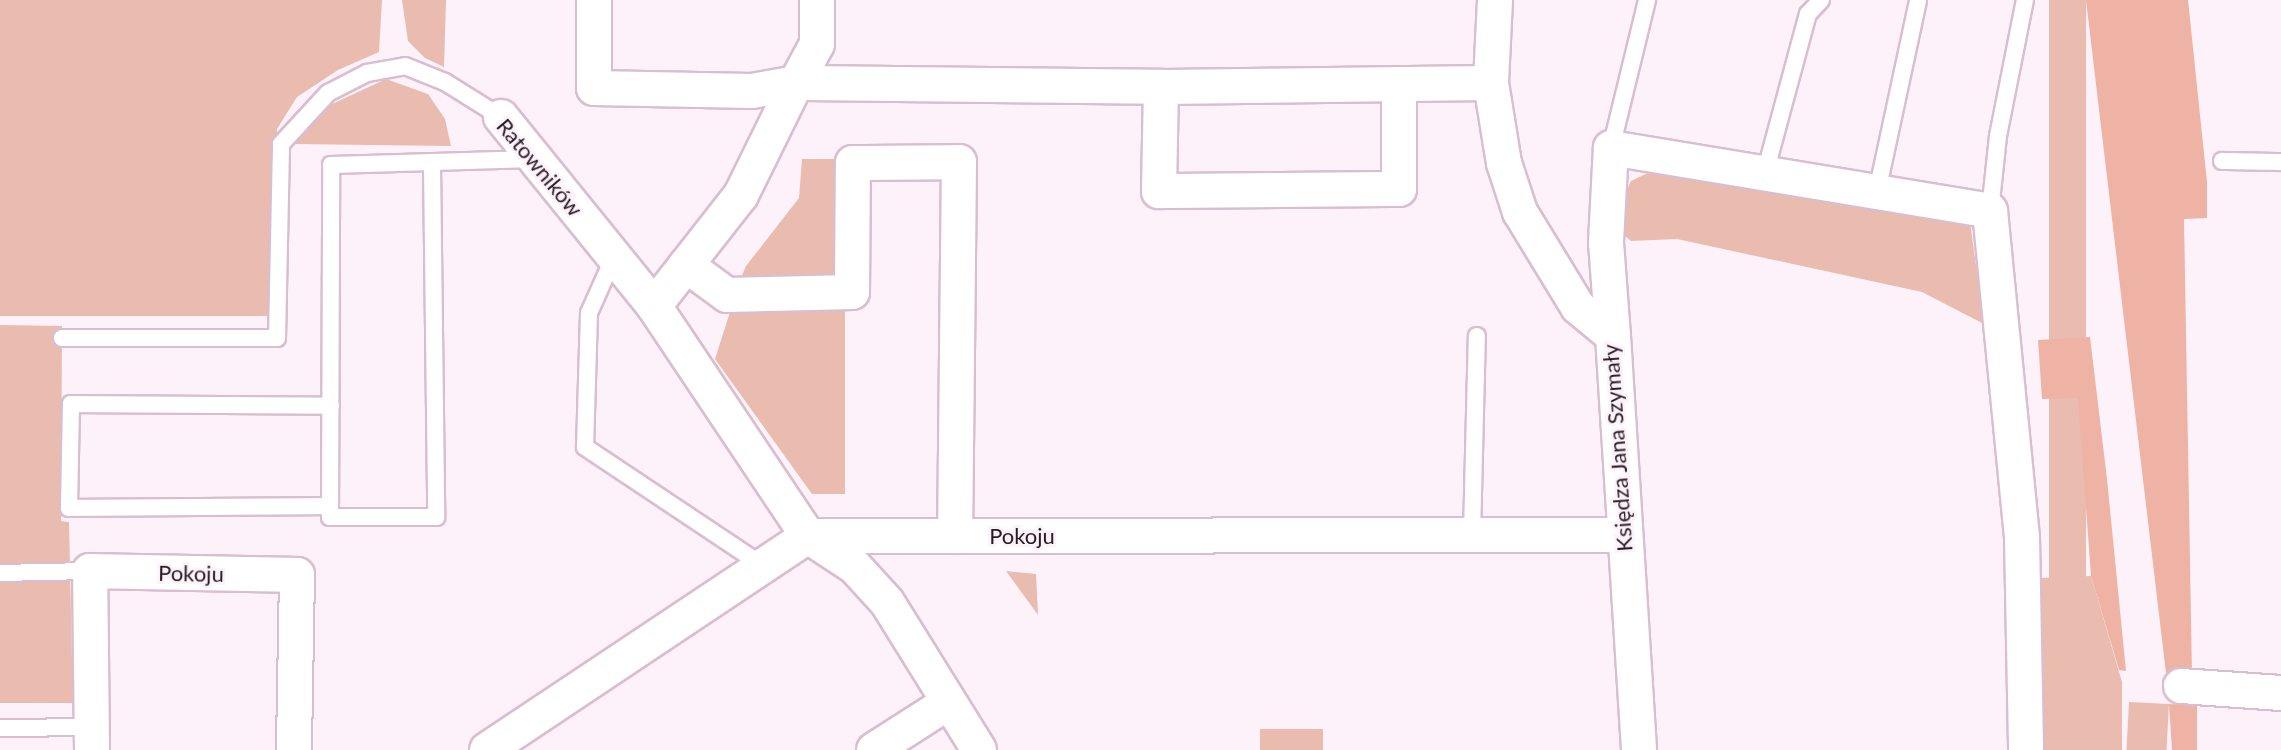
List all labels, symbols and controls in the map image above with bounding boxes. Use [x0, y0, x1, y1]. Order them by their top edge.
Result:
street label: Ratowników [491, 113, 589, 221]
street label: Księdza Jana Szymały [1597, 343, 1637, 553]
street label: Pokoju [989, 523, 1055, 549]
street label: Pokoju [158, 559, 224, 587]

